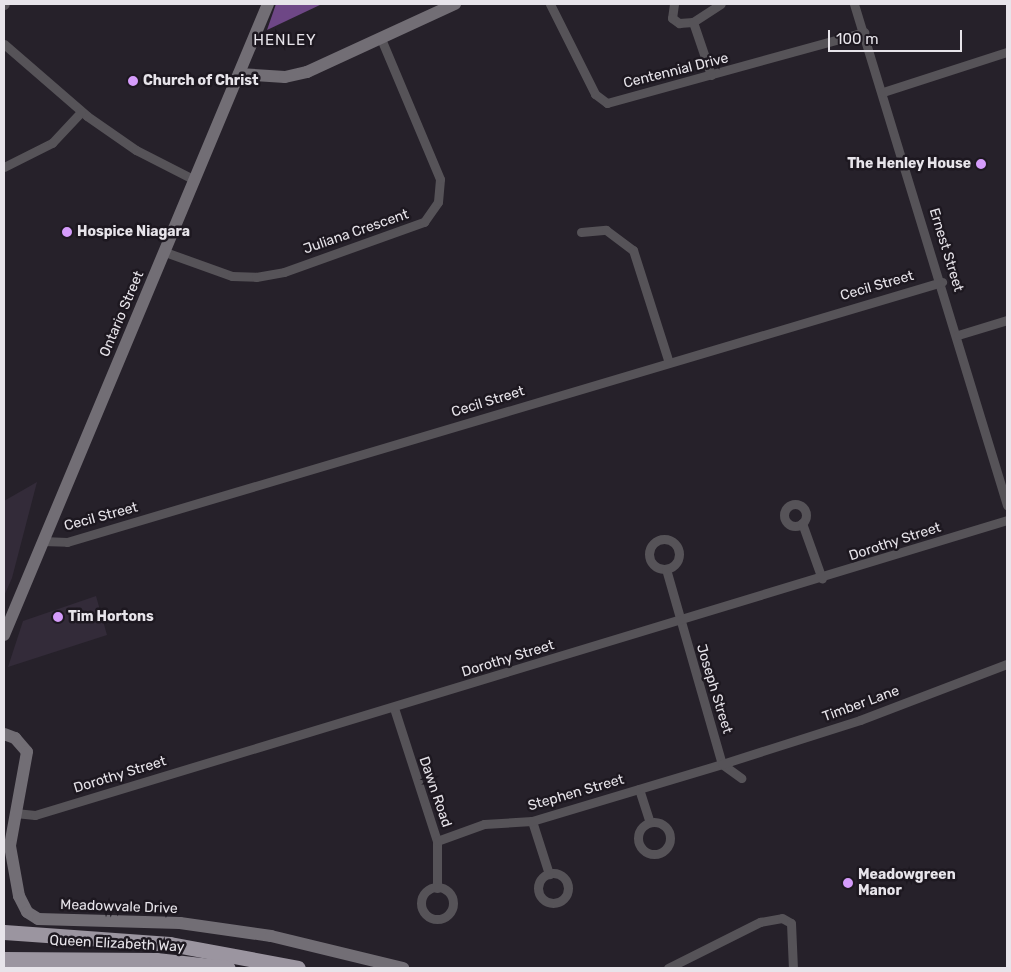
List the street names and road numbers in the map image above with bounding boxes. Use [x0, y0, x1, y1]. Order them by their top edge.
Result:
street label: Centennial Drive [622, 50, 730, 92]
street label: Juliana Crescent [301, 206, 411, 258]
street label: Ernest Street [925, 206, 967, 294]
street label: Cecil Street [838, 268, 916, 304]
street label: Ontario Street [96, 269, 148, 359]
street label: Cecil Street [449, 383, 527, 421]
street label: Cecil Street [62, 499, 140, 535]
street label: Dorothy Street [847, 519, 943, 565]
street label: Dorothy Street [460, 637, 556, 681]
street label: Joseph Street [692, 642, 736, 736]
street label: Timber Lane [820, 682, 902, 726]
street label: Dorothy Street [72, 753, 168, 797]
street label: Dawn Road [415, 754, 455, 830]
street label: Stephen Street [526, 771, 626, 815]
street label: Meadowvale Drive [60, 897, 178, 917]
street label: Queen Elizabeth Way [49, 932, 185, 956]

